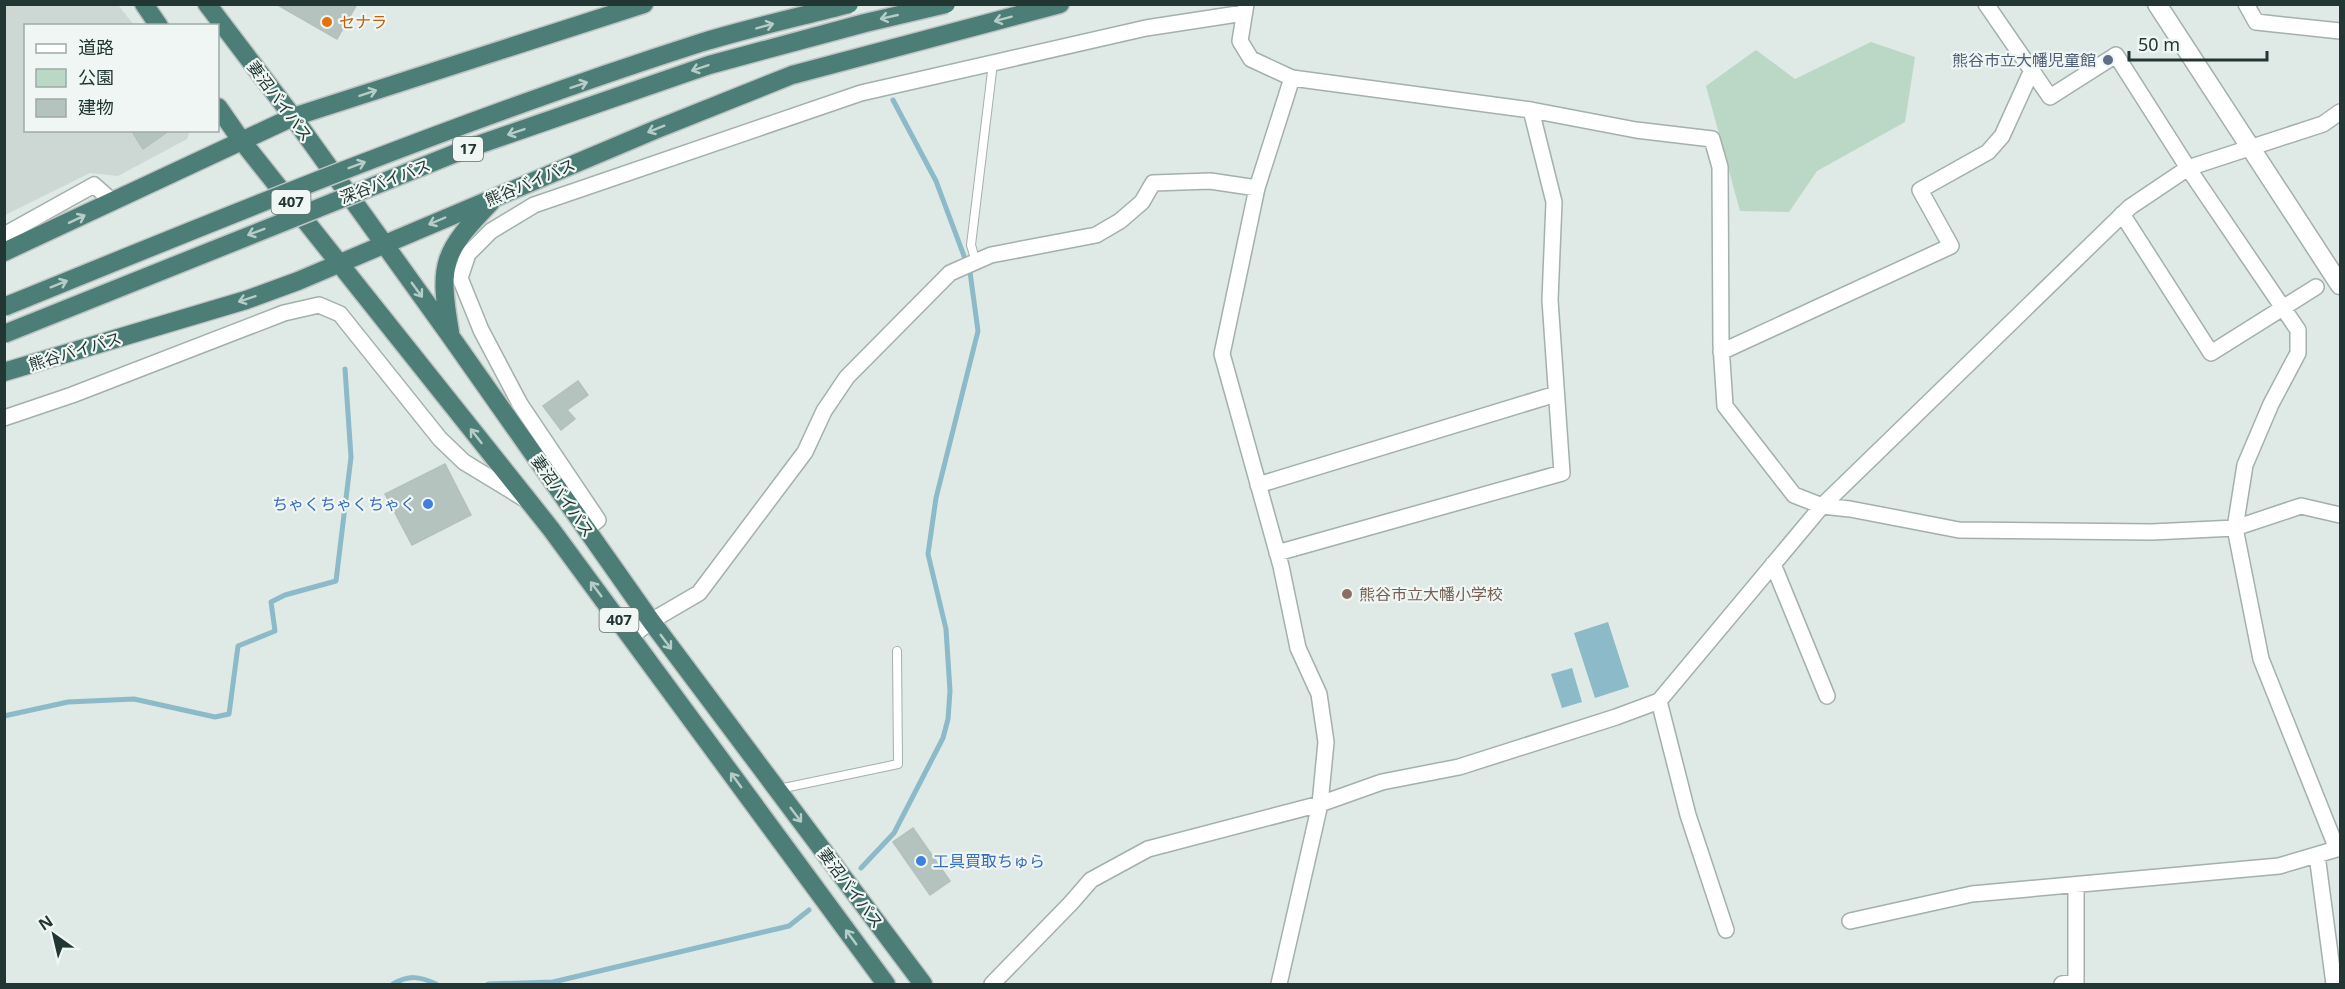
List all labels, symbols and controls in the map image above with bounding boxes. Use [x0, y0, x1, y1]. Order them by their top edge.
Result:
place label: セナラ [339, 11, 387, 33]
one-way arrow [880, 12, 899, 24]
one-way arrow [994, 14, 1013, 26]
marker: セナラ [320, 15, 334, 29]
one-way arrow [756, 20, 775, 32]
legend [24, 24, 219, 132]
scale bar [2129, 24, 2267, 62]
text: 50 m [2138, 32, 2180, 56]
text: 道路 [78, 35, 114, 59]
place label: 熊谷市立大幡児童館 [1952, 49, 2096, 71]
marker: 熊谷市立大幡児童館 [2101, 53, 2115, 67]
street label: 妻沼バイパス [242, 56, 318, 146]
one-way arrow [691, 63, 710, 74]
text: 公園 [78, 65, 114, 89]
one-way arrow [570, 78, 588, 89]
one-way arrow [358, 87, 377, 98]
text: 建物 [78, 95, 114, 119]
one-way arrow [647, 124, 666, 135]
one-way arrow [507, 127, 526, 138]
road number: 17 [453, 137, 483, 161]
street label: 熊谷バイパス [482, 153, 578, 211]
street label: 深谷バイパス [336, 154, 434, 208]
one-way arrow [347, 159, 366, 170]
road number: 407 [272, 190, 310, 214]
one-way arrow [67, 212, 85, 224]
one-way arrow [429, 216, 447, 227]
one-way arrow [247, 227, 266, 238]
one-way arrow [49, 278, 67, 289]
one-way arrow [411, 282, 423, 298]
one-way arrow [238, 295, 257, 306]
street label: 熊谷バイパス [26, 326, 124, 376]
one-way arrow [469, 428, 482, 444]
street label: 妻沼バイパス [527, 450, 599, 542]
place label: ちゃくちゃくちゃく [272, 493, 416, 515]
marker: ちゃくちゃくちゃく [421, 497, 435, 511]
one-way arrow [589, 581, 602, 597]
place label: 熊谷市立大幡小学校 [1359, 583, 1503, 605]
marker: 熊谷市立大幡小学校 [1340, 587, 1354, 601]
road number: 407 [600, 608, 638, 632]
one-way arrow [660, 634, 673, 650]
one-way arrow [730, 772, 743, 788]
one-way arrow [790, 806, 802, 822]
street label: 妻沼バイパス [813, 843, 889, 933]
place label: 工具買取ちゅら [933, 850, 1045, 872]
marker: 工具買取ちゅら [914, 854, 928, 868]
north arrow [24, 905, 84, 965]
text: N [34, 910, 57, 935]
one-way arrow [845, 930, 858, 946]

